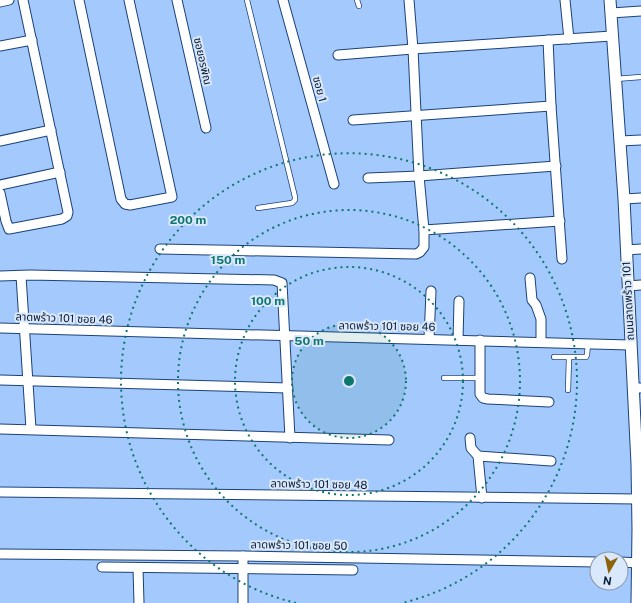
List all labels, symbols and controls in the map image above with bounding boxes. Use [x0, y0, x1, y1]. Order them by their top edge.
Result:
street label: ซอยอรพิณ [192, 36, 214, 86]
street label: ซอย 1 [311, 75, 329, 103]
text: 200 m [170, 213, 206, 227]
text: 150 m [211, 253, 245, 267]
street label: ถนนลาดพร้าว 101 [620, 261, 636, 341]
text: 100 m [251, 294, 285, 308]
street label: ลาดพร้าว 101 ซอย 46 [15, 310, 113, 326]
street label: ลาดพร้าว 101 ซอย 46 [338, 319, 436, 333]
text: 50 m [294, 334, 324, 348]
centre of rings [342, 374, 356, 388]
street label: ลาดพร้าว 101 ซอย 48 [270, 477, 368, 491]
street label: ลาดพร้าว 101 ซอย 50 [250, 538, 348, 552]
north arrow [589, 551, 629, 591]
text: N [602, 574, 613, 587]

